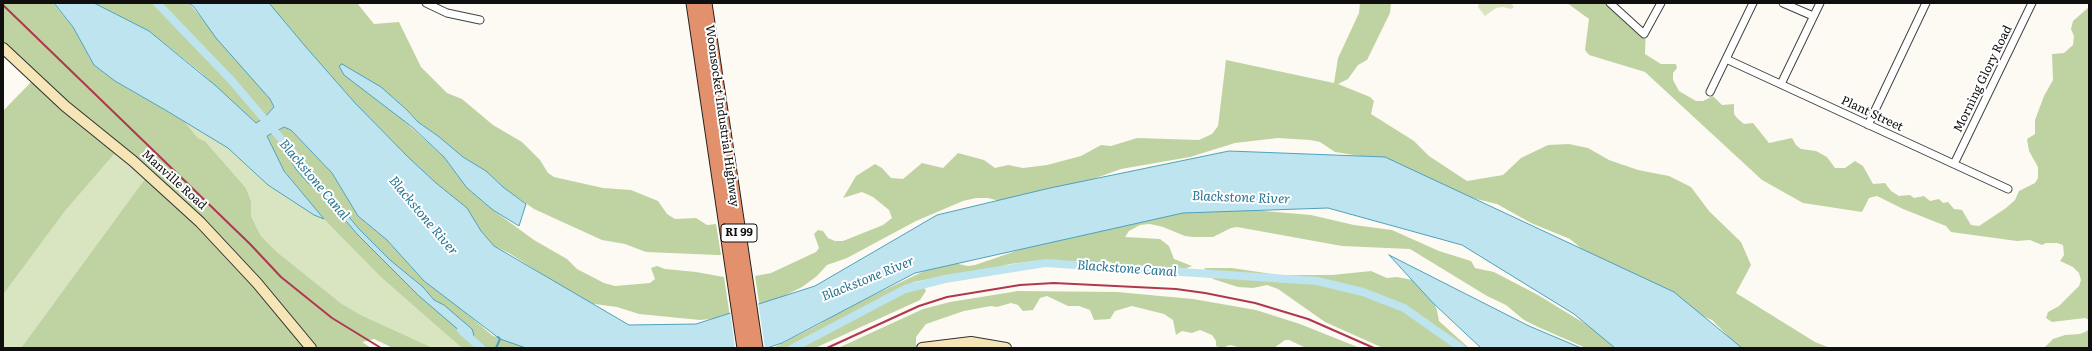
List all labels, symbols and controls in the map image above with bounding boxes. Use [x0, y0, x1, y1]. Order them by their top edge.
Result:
street label: Morning Glory Road [1951, 23, 2015, 135]
street label: Woonsocket Industrial Highway [702, 24, 742, 208]
street label: Plant Street [1839, 93, 1905, 135]
water label: Blackstone Canal [276, 137, 352, 223]
street label: Manville Road [139, 147, 209, 213]
water label: Blackstone River [385, 173, 461, 259]
water label: Blackstone River [1191, 188, 1291, 208]
road number: RI 99 [721, 224, 757, 242]
water label: Blackstone River [819, 253, 917, 305]
water label: Blackstone Canal [1076, 258, 1178, 280]

